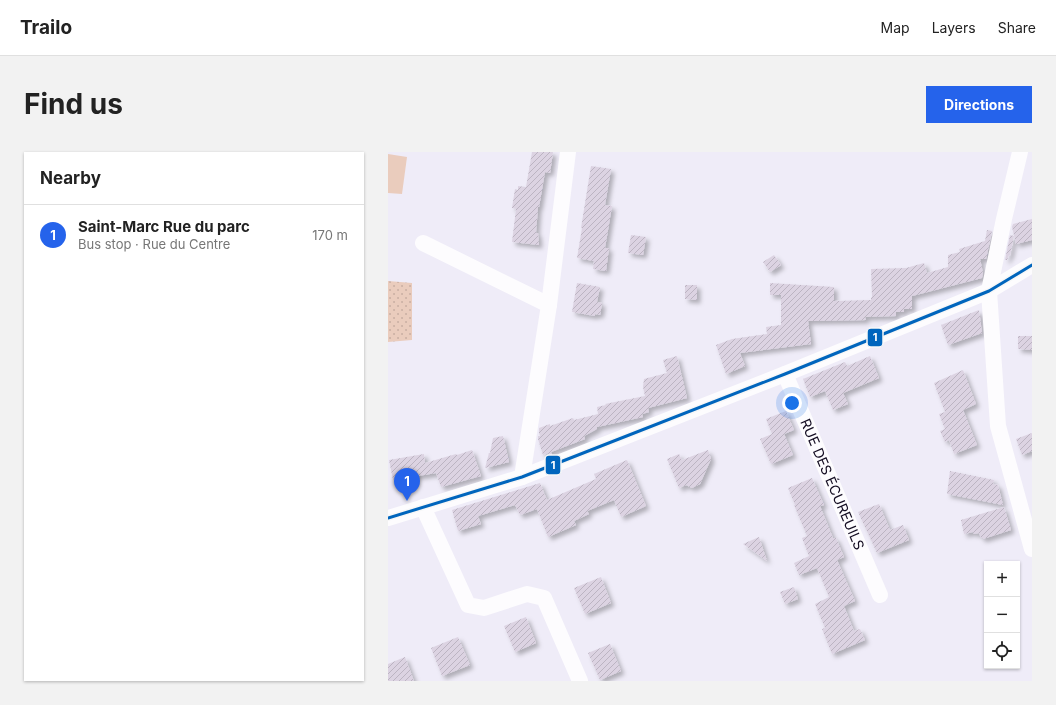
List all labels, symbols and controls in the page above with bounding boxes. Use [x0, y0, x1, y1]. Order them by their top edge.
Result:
text: Trailo [20, 16, 72, 39]
text: Map [881, 19, 910, 36]
text: Layers [932, 19, 976, 36]
text: Share [998, 19, 1036, 36]
button: Directions [926, 86, 1032, 123]
text: Find us [24, 87, 123, 121]
text: Nearby [40, 168, 101, 188]
text: Saint-Marc Rue du parc [78, 217, 250, 236]
text: 1 [50, 227, 56, 243]
text: 170 m [312, 227, 348, 243]
text: Bus stop · Rue du Centre [78, 236, 230, 252]
line badge: 1 [867, 328, 883, 347]
text: 1 [873, 330, 878, 344]
your location [782, 393, 802, 413]
street label: RUE DES ÉCUREUILS [797, 416, 868, 552]
line badge: 1 [545, 455, 561, 475]
text: 1 [551, 458, 556, 472]
pin: 1 [394, 468, 420, 501]
map controls [984, 561, 1020, 669]
button: + [984, 561, 1020, 597]
button: − [984, 597, 1020, 633]
button: locate [984, 633, 1020, 669]

